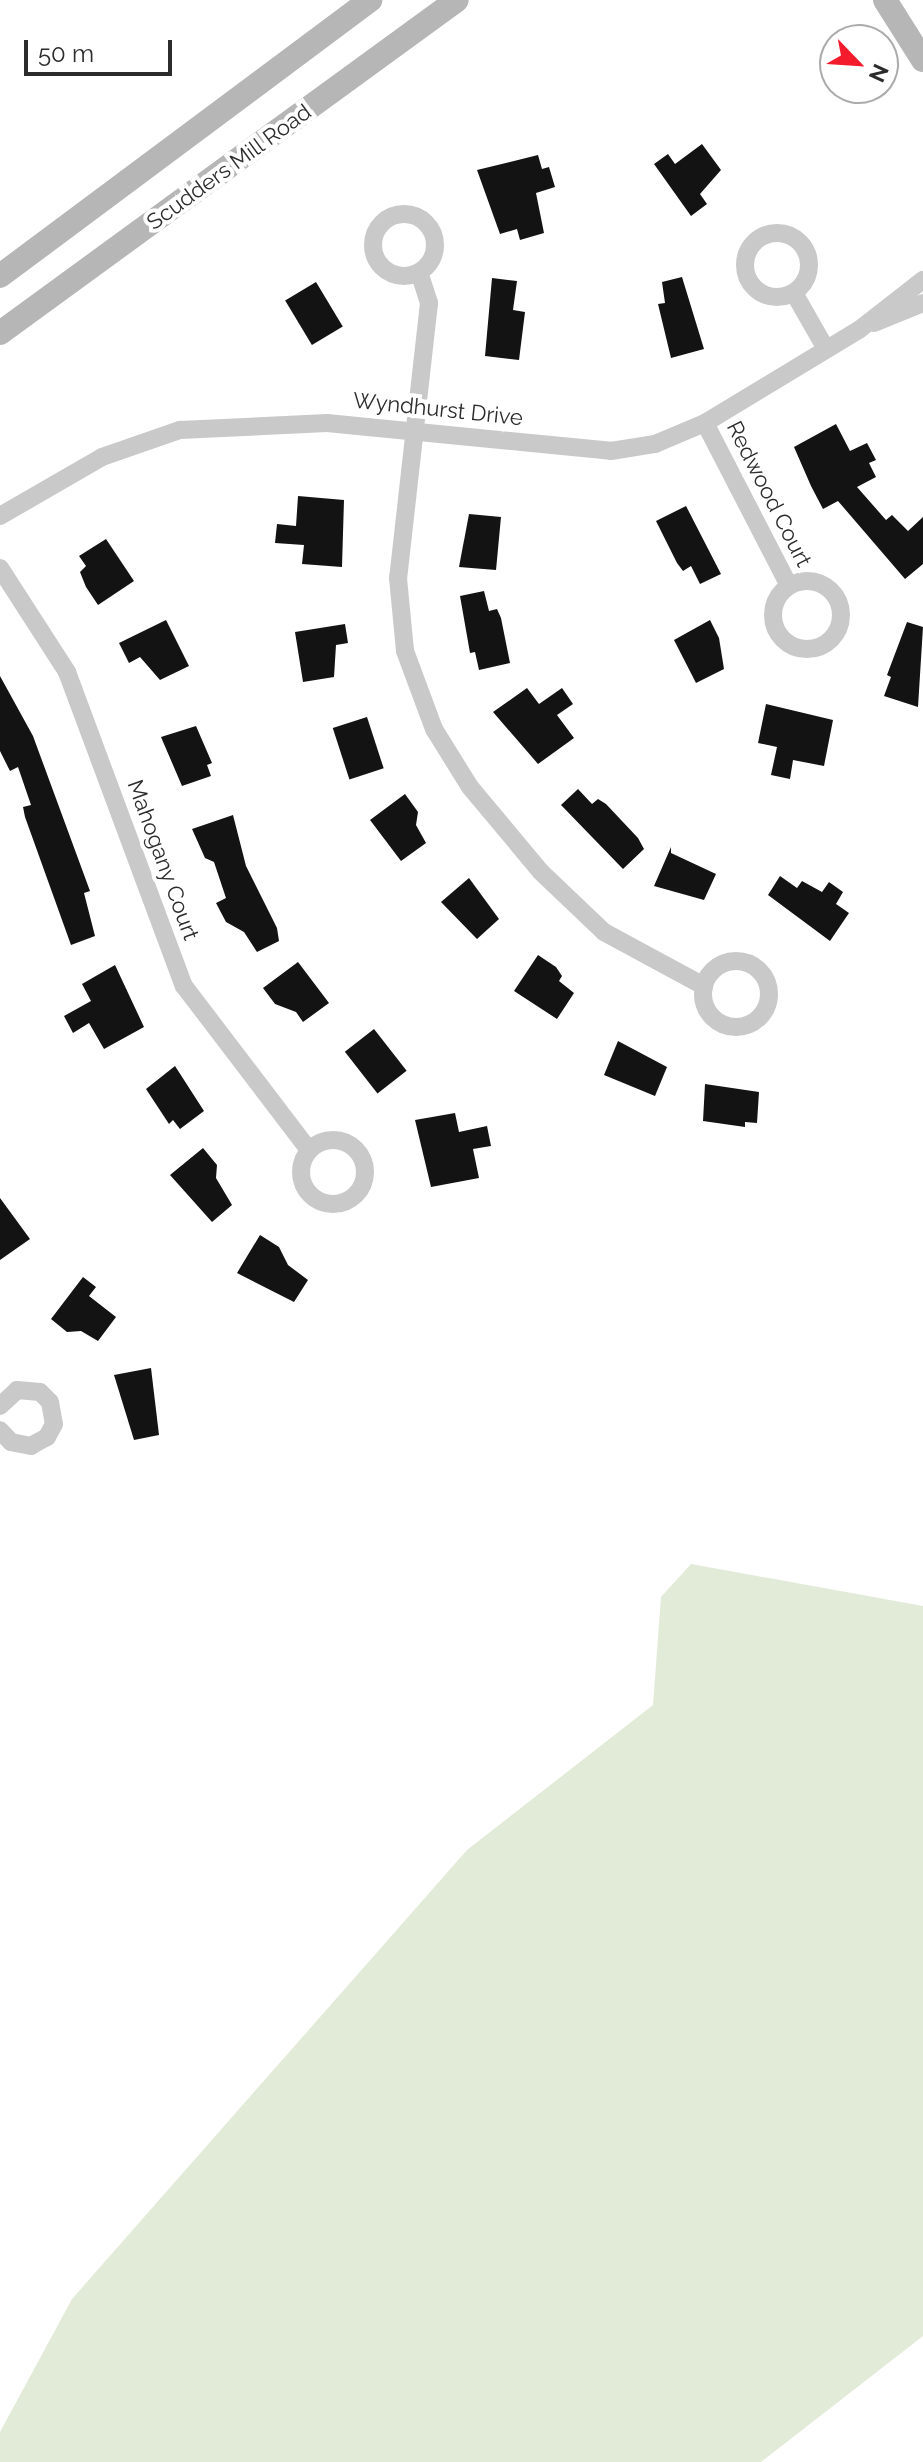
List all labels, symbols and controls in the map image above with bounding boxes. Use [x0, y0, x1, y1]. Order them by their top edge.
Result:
scale bar [28, 24, 176, 74]
north arrow [819, 24, 899, 104]
text: 50 m [38, 39, 94, 68]
text: N [864, 60, 894, 86]
street label: Scudders Mill Road [141, 98, 317, 236]
street label: Wyndhurst Drive [352, 387, 524, 431]
street label: Redwood Court [721, 417, 817, 571]
street label: Mahogany Court [122, 776, 204, 944]

